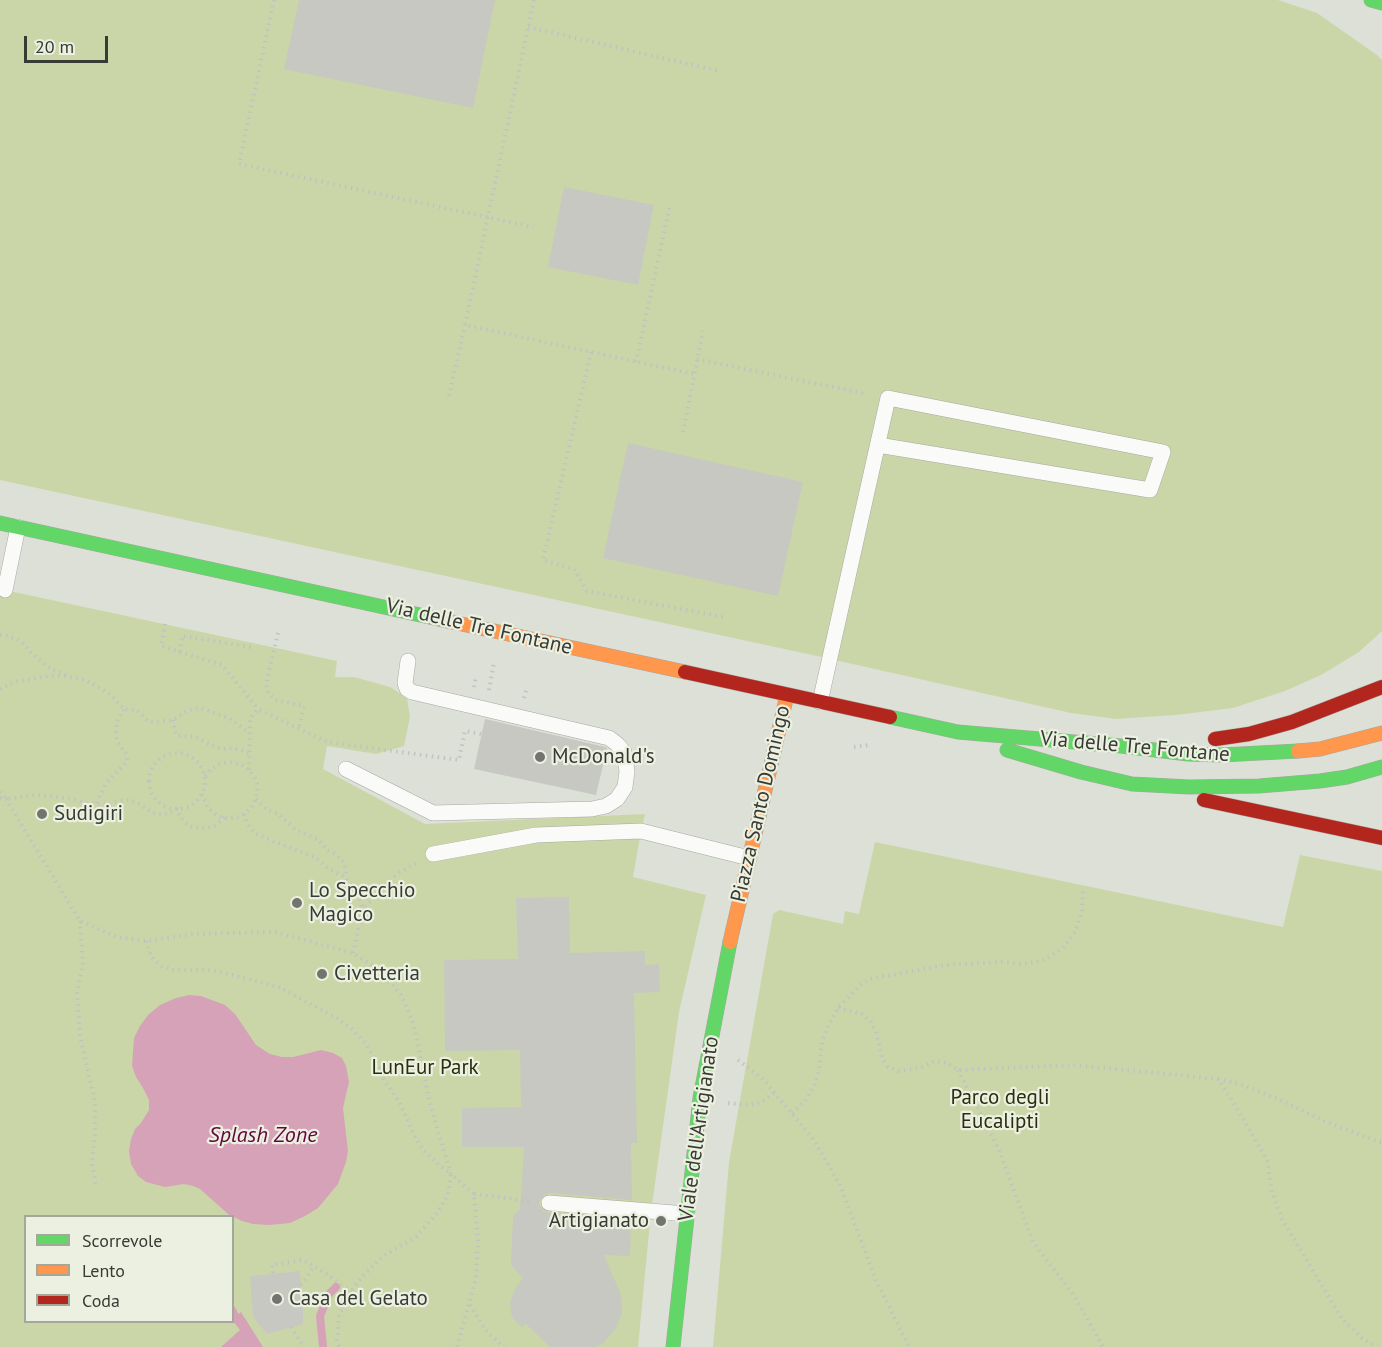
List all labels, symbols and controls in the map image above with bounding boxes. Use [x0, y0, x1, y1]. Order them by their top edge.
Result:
scale bar [27, 24, 111, 62]
text: 20 m [35, 35, 74, 58]
street label: Via delle Tre Fontane [383, 593, 575, 661]
street label: Piazza Santo Domingo [726, 703, 796, 905]
street label: Via delle Tre Fontane [1039, 726, 1231, 768]
place label: McDonald's [552, 744, 655, 770]
marker: McDonald's [533, 750, 547, 764]
place label: Sudigiri [54, 801, 123, 827]
marker: Sudigiri [35, 807, 49, 821]
place label: Lo Specchio Magico [309, 878, 415, 928]
marker: Lo Specchio Magico [290, 896, 304, 910]
place label: Civetteria [334, 961, 420, 987]
marker: Civetteria [315, 967, 329, 981]
street label: Viale dell'Artigianato [674, 1035, 724, 1223]
park label: LunEur Park [371, 1055, 479, 1081]
park label: Parco degli Eucalipti [950, 1085, 1050, 1135]
water label: Splash Zone [209, 1123, 317, 1149]
place label: Artigianato [549, 1208, 649, 1234]
marker: Artigianato [654, 1214, 668, 1228]
legend [24, 1215, 234, 1323]
text: Scorrevole [82, 1229, 162, 1252]
text: Lento [82, 1259, 125, 1282]
place label: Casa del Gelato [289, 1286, 428, 1312]
text: Coda [82, 1289, 120, 1312]
marker: Casa del Gelato [270, 1292, 284, 1306]

